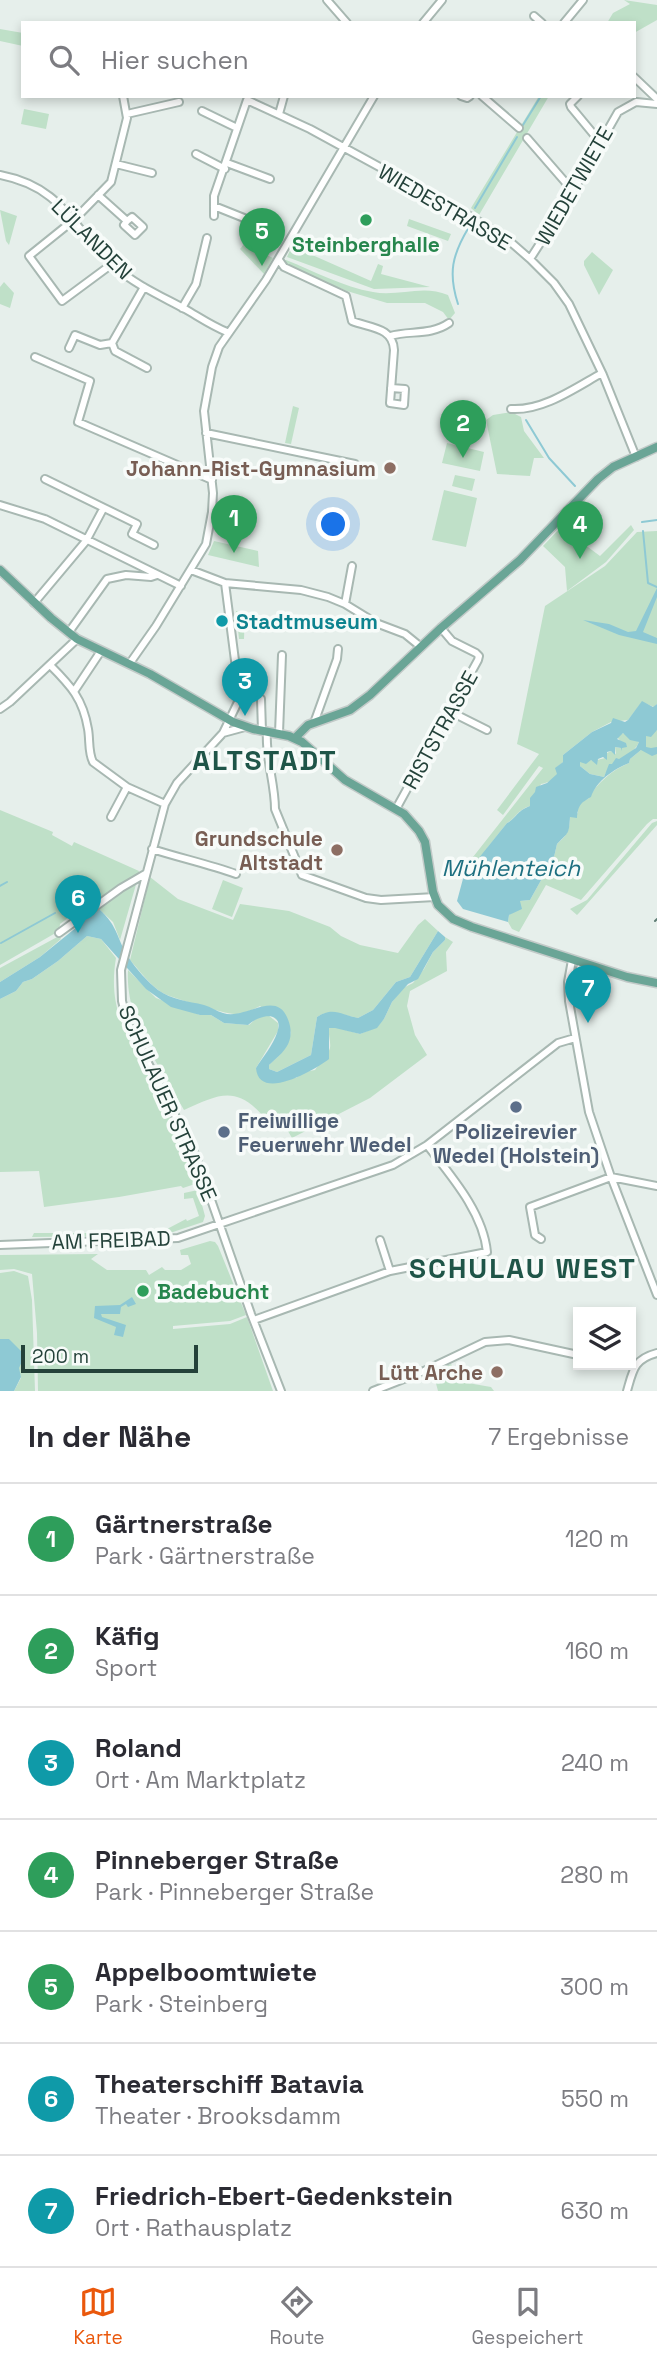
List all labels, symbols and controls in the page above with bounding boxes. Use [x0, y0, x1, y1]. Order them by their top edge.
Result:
search box [21, 21, 636, 98]
icon: search [45, 41, 83, 79]
text: Hier suchen [101, 43, 249, 77]
street label: WIEDETWIETE [529, 122, 619, 250]
street label: WIEDESTRASSE [373, 158, 517, 256]
street label: LÜLANDEN [46, 193, 138, 285]
pin: 5 [239, 208, 285, 266]
marker: Steinberghalle [358, 212, 374, 228]
place label: Steinberghalle [292, 231, 440, 258]
pin: 2 [440, 400, 486, 458]
place label: Johann-Rist-Gymnasium [126, 455, 376, 482]
marker: Johann-Rist-Gymnasium [382, 460, 398, 476]
pin: 1 [211, 495, 257, 553]
pin: 4 [557, 501, 603, 559]
your location [316, 507, 350, 541]
place label: Stadtmuseum [236, 608, 378, 635]
marker: Stadtmuseum [214, 613, 230, 629]
pin: 3 [222, 658, 268, 716]
street label: RISTSTRASSE [396, 666, 484, 794]
district label: ALTSTADT [192, 742, 338, 778]
place label: Grundschule Altstadt [195, 825, 323, 876]
marker: Grundschule Altstadt [329, 842, 345, 858]
water label: Mühlenteich [442, 853, 581, 883]
pin: 6 [55, 875, 101, 933]
pin: 7 [565, 965, 611, 1023]
street label: SCHULAUER STRASSE [113, 1001, 223, 1205]
marker: Polizeirevier Wedel (Holstein) [508, 1099, 524, 1115]
place label: Freiwillige Feuerwehr Wedel [238, 1107, 412, 1158]
place label: Polizeirevier Wedel (Holstein) [433, 1118, 599, 1169]
marker: Freiwillige Feuerwehr Wedel [216, 1124, 232, 1140]
street label: AM FREIBAD [51, 1224, 171, 1256]
district label: SCHULAU WEST [409, 1250, 637, 1286]
place label: Badebucht [157, 1278, 269, 1305]
marker: Badebucht [135, 1283, 151, 1299]
map controls [573, 1307, 636, 1370]
button: layers [573, 1307, 636, 1370]
scale bar [21, 1342, 198, 1374]
text: 200 m [32, 1344, 89, 1369]
place label: Lütt Arche [379, 1359, 483, 1386]
marker: Lütt Arche [489, 1364, 505, 1380]
text: In der Nähe [28, 1417, 191, 1456]
text: 7 Ergebnisse [488, 1422, 629, 1452]
text: Gärtnerstraße [95, 1507, 273, 1541]
text: 1 [46, 1524, 56, 1554]
text: 120 m [565, 1524, 629, 1554]
text: Park · Gärtnerstraße [95, 1541, 315, 1571]
text: Käfig [95, 1619, 159, 1653]
text: 2 [44, 1636, 58, 1666]
text: 160 m [565, 1636, 629, 1666]
text: Sport [95, 1653, 157, 1683]
text: Roland [95, 1731, 182, 1765]
text: 3 [44, 1748, 58, 1778]
text: 240 m [561, 1748, 629, 1778]
text: Ort · Am Marktplatz [95, 1765, 306, 1795]
text: Pinneberger Straße [95, 1843, 339, 1877]
text: 4 [44, 1860, 58, 1890]
text: 280 m [560, 1860, 629, 1890]
text: Park · Pinneberger Straße [95, 1877, 374, 1907]
text: Appelboomtwiete [95, 1955, 317, 1989]
text: 5 [44, 1972, 58, 2002]
text: 300 m [560, 1972, 629, 2002]
text: Park · Steinberg [95, 1989, 268, 2019]
text: Theaterschiff Batavia [95, 2067, 364, 2101]
text: 6 [44, 2084, 58, 2114]
text: 550 m [561, 2084, 629, 2114]
text: Theater · Brooksdamm [95, 2101, 341, 2131]
text: Friedrich-Ebert-Gedenkstein [95, 2179, 453, 2213]
text: 7 [45, 2196, 57, 2226]
text: 630 m [561, 2196, 629, 2226]
text: Ort · Rathausplatz [95, 2213, 292, 2243]
tab: Karte [73, 2283, 123, 2350]
tab: Route [270, 2283, 325, 2350]
tab: Gespeichert [471, 2283, 584, 2350]

